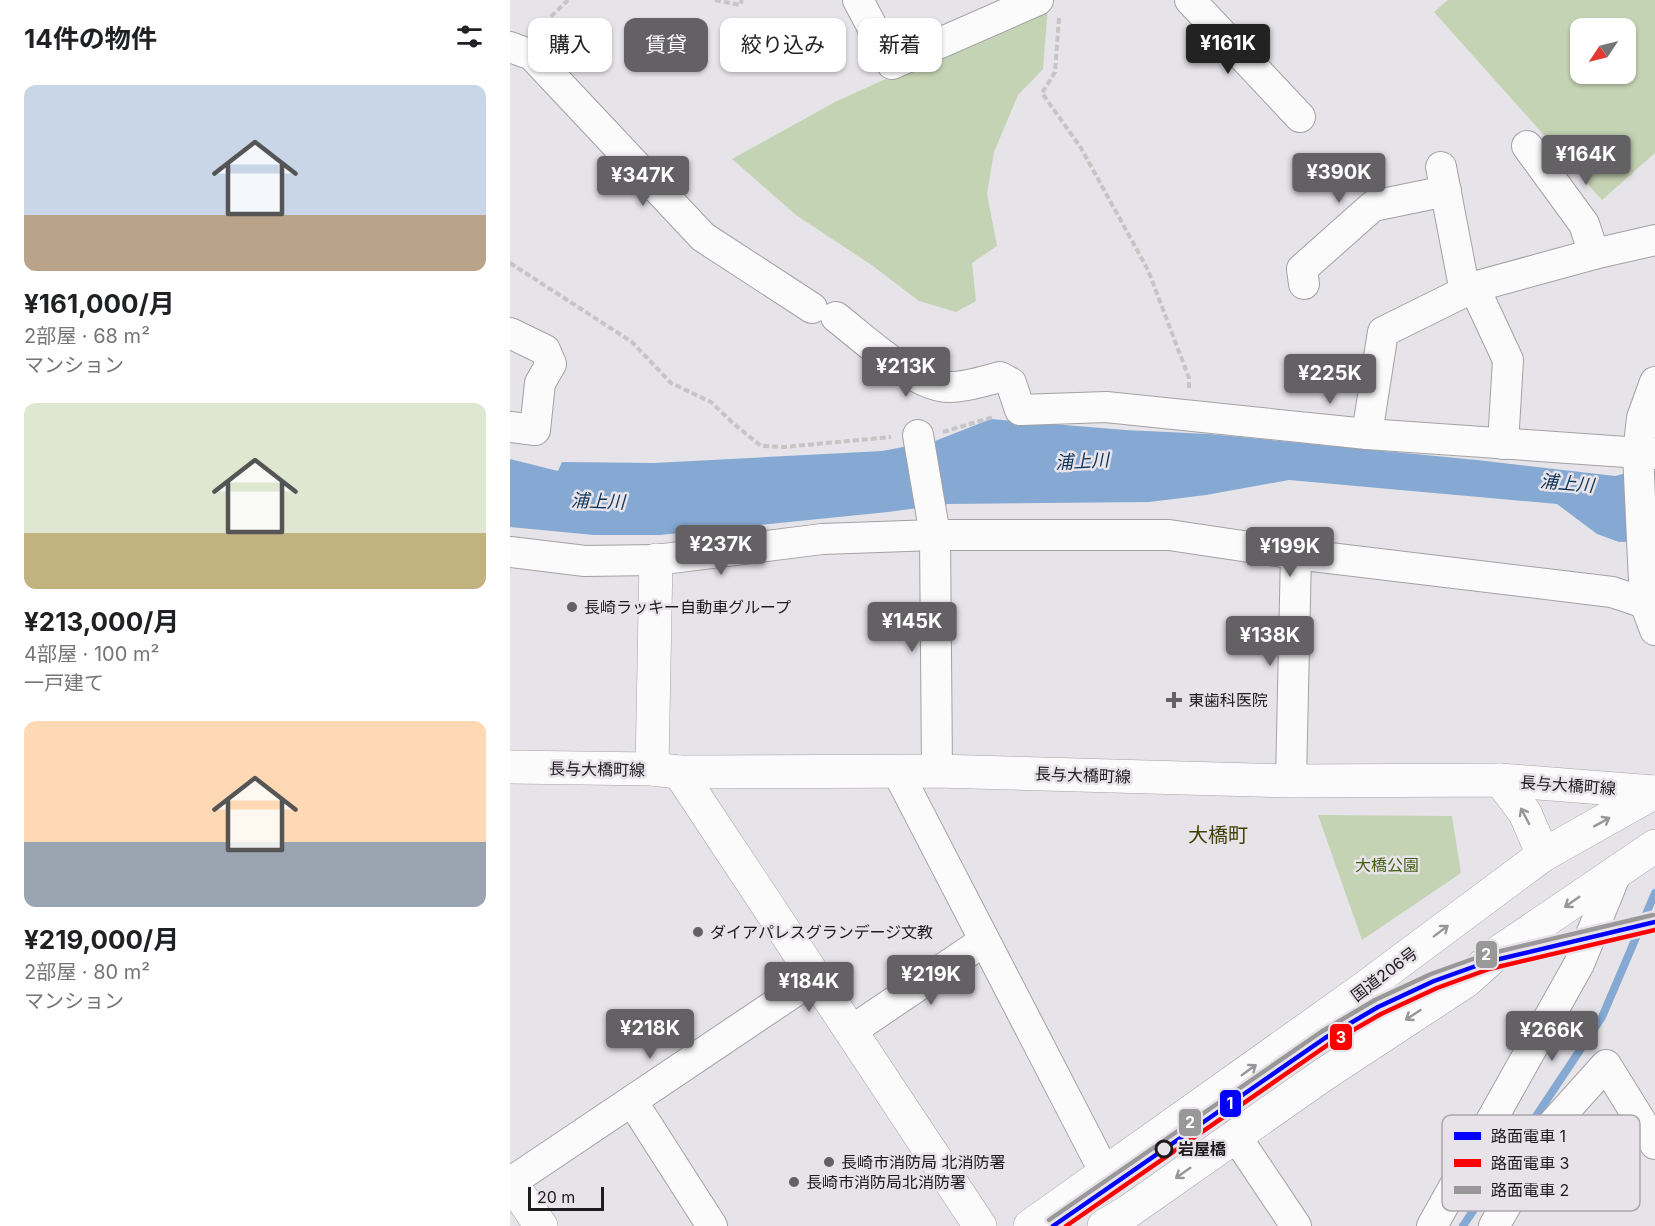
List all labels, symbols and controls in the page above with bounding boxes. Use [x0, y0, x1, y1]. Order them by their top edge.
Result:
chip: 購入 [528, 18, 612, 72]
chip: 賃貸 [624, 18, 708, 72]
chip: 絞り込み [720, 18, 846, 72]
chip: 新着 [858, 18, 942, 72]
north arrow [1570, 18, 1636, 84]
map controls [1570, 18, 1636, 84]
icon: filters [453, 20, 486, 53]
text: 14件の物件 [24, 23, 157, 54]
pin: ¥161K [1186, 24, 1270, 75]
text: ¥161K [1200, 31, 1256, 55]
icon: home [201, 124, 309, 232]
pin: ¥164K [1544, 135, 1628, 186]
text: ¥164K [1556, 142, 1616, 166]
pin: ¥390K [1297, 153, 1381, 204]
pin: ¥347K [601, 156, 685, 207]
text: ¥390K [1306, 160, 1372, 184]
text: ¥347K [611, 163, 675, 187]
text: ¥161,000/月 [24, 288, 175, 319]
text: 2部屋 · 68 m² [24, 324, 150, 348]
pin: ¥213K [864, 347, 948, 398]
text: マンション [24, 353, 124, 377]
text: ¥213K [876, 354, 936, 378]
pin: ¥225K [1288, 354, 1372, 405]
text: ¥225K [1298, 361, 1362, 385]
icon: home [201, 442, 309, 550]
water label: 浦上川 [1054, 449, 1112, 473]
water label: 浦上川 [1539, 470, 1597, 496]
water label: 浦上川 [571, 490, 627, 513]
pin: ¥237K [679, 525, 763, 576]
pin: ¥199K [1248, 527, 1332, 578]
text: ¥237K [690, 532, 752, 556]
text: ¥199K [1260, 534, 1320, 558]
place label: 長崎ラッキー自動車グループ [584, 597, 791, 617]
marker: 長崎ラッキー自動車グループ [565, 600, 579, 614]
pin: ¥145K [870, 602, 954, 653]
text: ¥213,000/月 [24, 606, 179, 637]
text: ¥145K [882, 609, 942, 633]
pin: ¥138K [1228, 616, 1312, 667]
text: ¥138K [1240, 623, 1300, 647]
text: 4部屋 · 100 m² [24, 642, 159, 666]
text: 一戸建て [24, 671, 104, 695]
place label: 東歯科医院 [1188, 690, 1268, 710]
marker: 東歯科医院 [1165, 691, 1183, 709]
street label: 長与大橋町線 [549, 758, 645, 780]
icon: home [201, 760, 309, 868]
street label: 長与大橋町線 [1035, 763, 1131, 787]
street label: 長与大橋町線 [1519, 772, 1617, 798]
one-way arrow [1519, 807, 1530, 825]
one-way arrow [1593, 816, 1610, 828]
district label: 大橋町 [1188, 823, 1248, 847]
park label: 大橋公園 [1355, 855, 1419, 875]
one-way arrow [1564, 896, 1580, 908]
place label: ダイアパレスグランデージ文教 [710, 922, 933, 942]
text: ¥219,000/月 [24, 924, 179, 955]
marker: ダイアパレスグランデージ文教 [691, 925, 705, 939]
one-way arrow [1432, 925, 1448, 937]
line badge: 2 [1475, 940, 1498, 969]
street label: 国道206号 [1347, 943, 1421, 1005]
text: 2 [1481, 944, 1491, 964]
pin: ¥219K [889, 955, 973, 1006]
text: 2部屋 · 80 m² [24, 960, 150, 984]
pin: ¥184K [767, 962, 851, 1013]
text: ¥219K [901, 962, 961, 986]
text: ¥184K [779, 969, 839, 993]
text: マンション [24, 989, 124, 1013]
pin: ¥218K [608, 1009, 692, 1060]
one-way arrow [1405, 1010, 1422, 1022]
pin: ¥266K [1510, 1011, 1594, 1062]
text: ¥218K [620, 1016, 680, 1040]
text: ¥266K [1520, 1018, 1584, 1042]
line badge: 3 [1329, 1023, 1353, 1051]
text: 3 [1336, 1027, 1346, 1047]
one-way arrow [1240, 1064, 1256, 1077]
line badge: 1 [1219, 1089, 1242, 1118]
text: 1 [1227, 1093, 1233, 1113]
line badge: 2 [1178, 1108, 1202, 1137]
text: 2 [1185, 1112, 1195, 1132]
legend [1442, 1115, 1640, 1211]
text: 路面電車 1 [1491, 1126, 1566, 1146]
place label: 岩屋橋 [1178, 1139, 1226, 1159]
marker: 岩屋橋 [1155, 1140, 1173, 1158]
place label: 長崎市消防局 北消防署 [841, 1152, 1006, 1172]
text: 路面電車 3 [1491, 1153, 1569, 1173]
marker: 長崎市消防局 北消防署 [822, 1155, 836, 1169]
one-way arrow [1175, 1166, 1191, 1179]
place label: 長崎市消防局北消防署 [806, 1172, 966, 1192]
marker: 長崎市消防局北消防署 [787, 1175, 801, 1189]
text: 路面電車 2 [1491, 1180, 1569, 1200]
scale bar [528, 1184, 604, 1212]
text: 20 m [537, 1187, 575, 1207]

